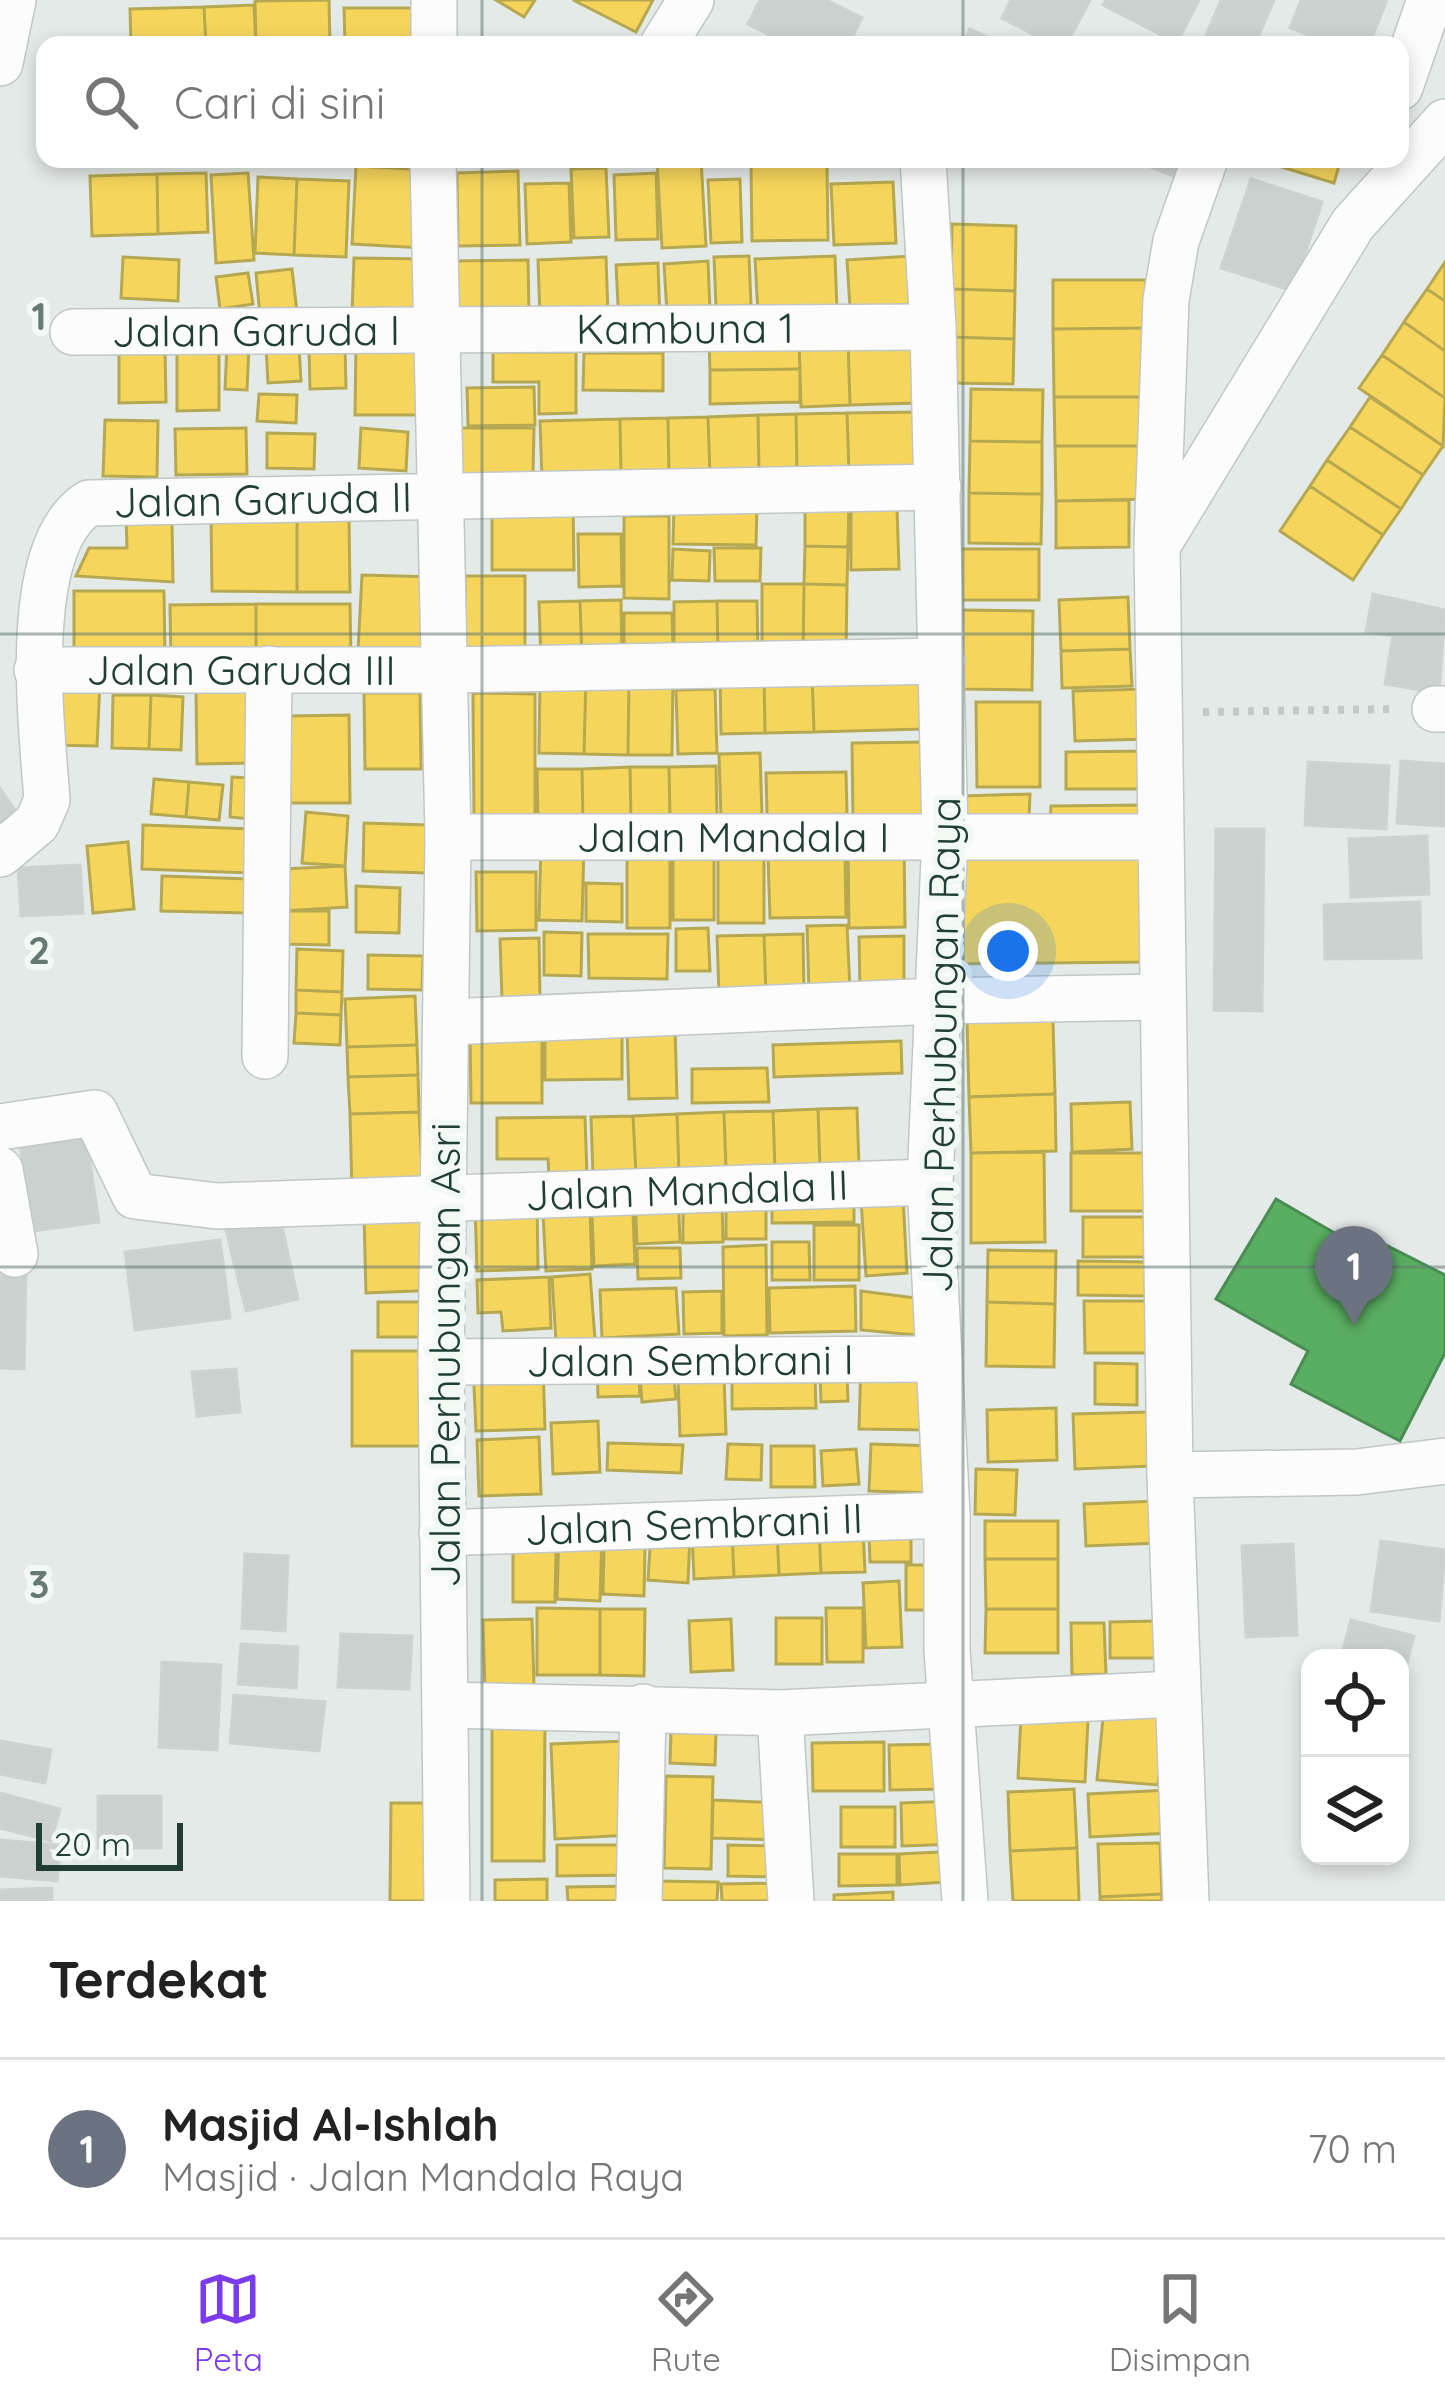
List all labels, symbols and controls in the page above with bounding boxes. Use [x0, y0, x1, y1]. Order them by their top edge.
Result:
search box [36, 36, 1409, 168]
icon: search [78, 69, 144, 135]
text: Cari di sini [174, 74, 385, 130]
text: 1 [31, 291, 47, 340]
street label: Kambuna 1 [576, 301, 794, 355]
street label: Jalan Garuda I [112, 303, 400, 358]
street label: Jalan Garuda II [113, 470, 413, 529]
street label: Jalan Garuda III [86, 643, 396, 696]
street label: Jalan Perhubungan Raya [910, 796, 971, 1294]
street label: Jalan Mandala I [577, 810, 889, 863]
your location [978, 921, 1038, 981]
text: 2 [28, 925, 50, 974]
street label: Jalan Perhubungan Asri [418, 1122, 471, 1588]
street label: Jalan Mandala II [524, 1158, 849, 1222]
pin: 1 [1315, 1226, 1393, 1325]
street label: Jalan Sembrani I [526, 1333, 854, 1387]
street label: Jalan Sembrani II [524, 1491, 864, 1556]
text: 3 [29, 1559, 49, 1608]
map controls [1301, 1649, 1409, 1865]
button: locate [1301, 1649, 1409, 1757]
button: layers [1301, 1757, 1409, 1865]
scale bar [36, 1817, 183, 1870]
text: 20 m [54, 1823, 131, 1864]
text: Terdekat [48, 1947, 269, 2011]
text: Masjid Al-Ishlah [162, 2096, 499, 2152]
text: 1 [79, 2124, 95, 2173]
text: 70 m [1308, 2124, 1397, 2173]
text: Masjid · Jalan Mandala Raya [162, 2152, 684, 2201]
tab: Peta [194, 2266, 263, 2379]
tab: Rute [651, 2266, 721, 2379]
tab: Disimpan [1109, 2266, 1251, 2379]

